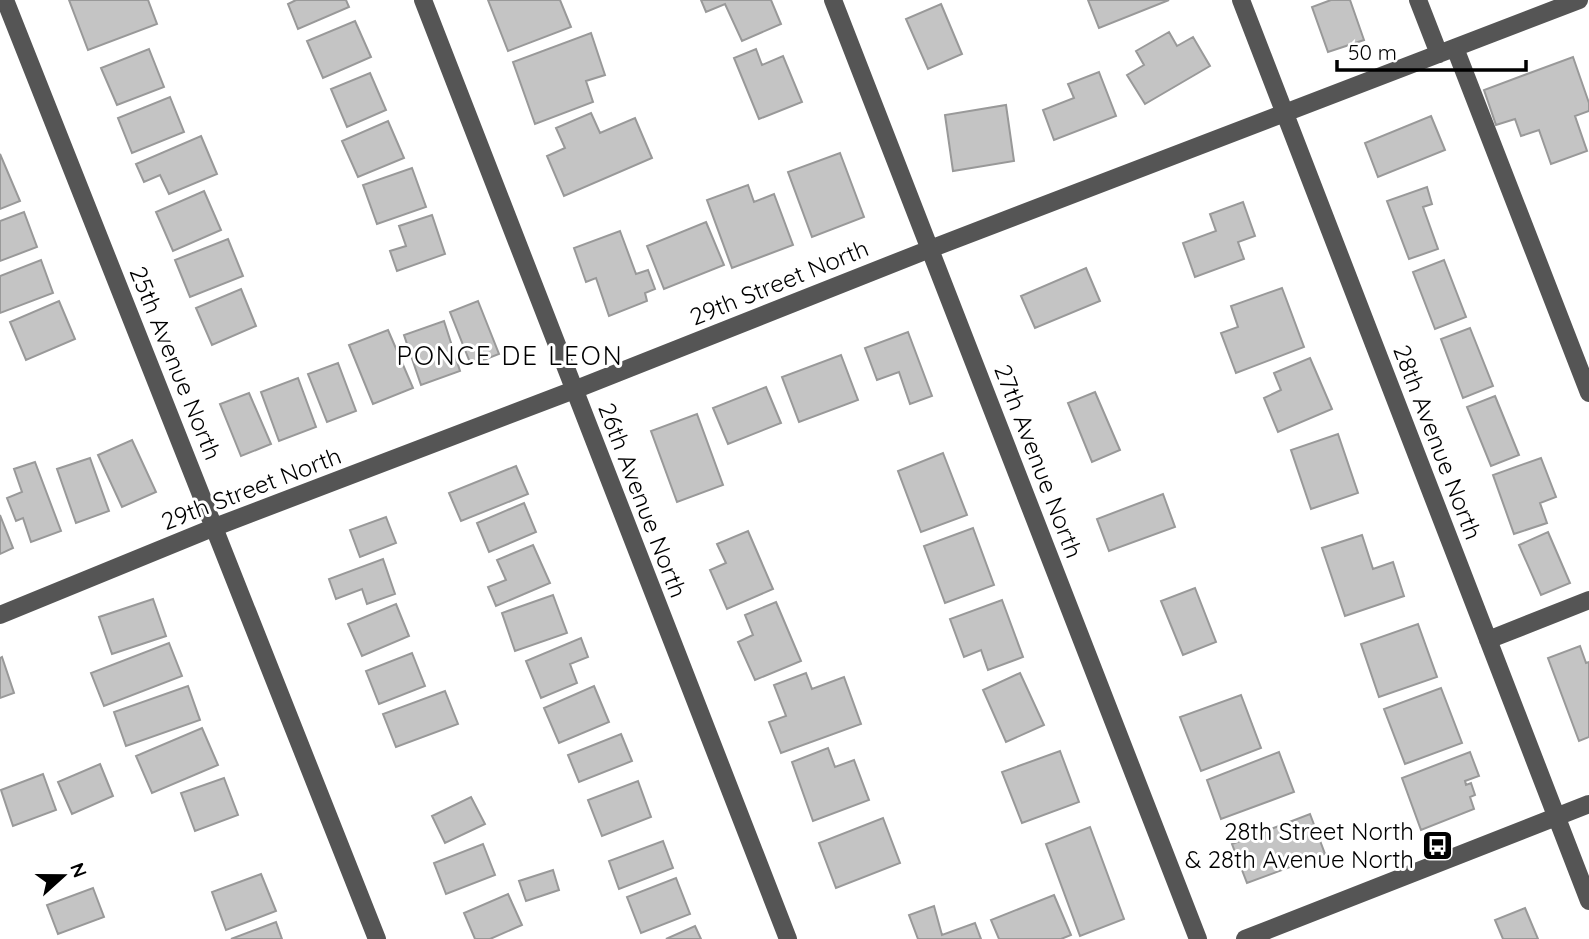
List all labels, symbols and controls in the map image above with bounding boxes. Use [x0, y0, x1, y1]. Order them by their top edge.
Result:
scale bar [1337, 28, 1526, 72]
text: 50 m [1348, 39, 1397, 65]
street label: 29th Street North [685, 232, 873, 332]
street label: 25th Avenue North [123, 262, 229, 464]
district label: PONCE DE LEON [396, 339, 624, 372]
street label: 28th Avenue North [1387, 340, 1489, 544]
street label: 27th Avenue North [988, 360, 1090, 562]
street label: 26th Avenue North [592, 398, 694, 602]
street label: 29th Street North [157, 440, 345, 536]
place label: 28th Street North & 28th Avenue North [1185, 816, 1414, 874]
bus stop icon: 28th Street North & 28th Avenue North [1420, 828, 1454, 862]
north arrow [28, 841, 98, 911]
text: N [65, 859, 93, 881]

